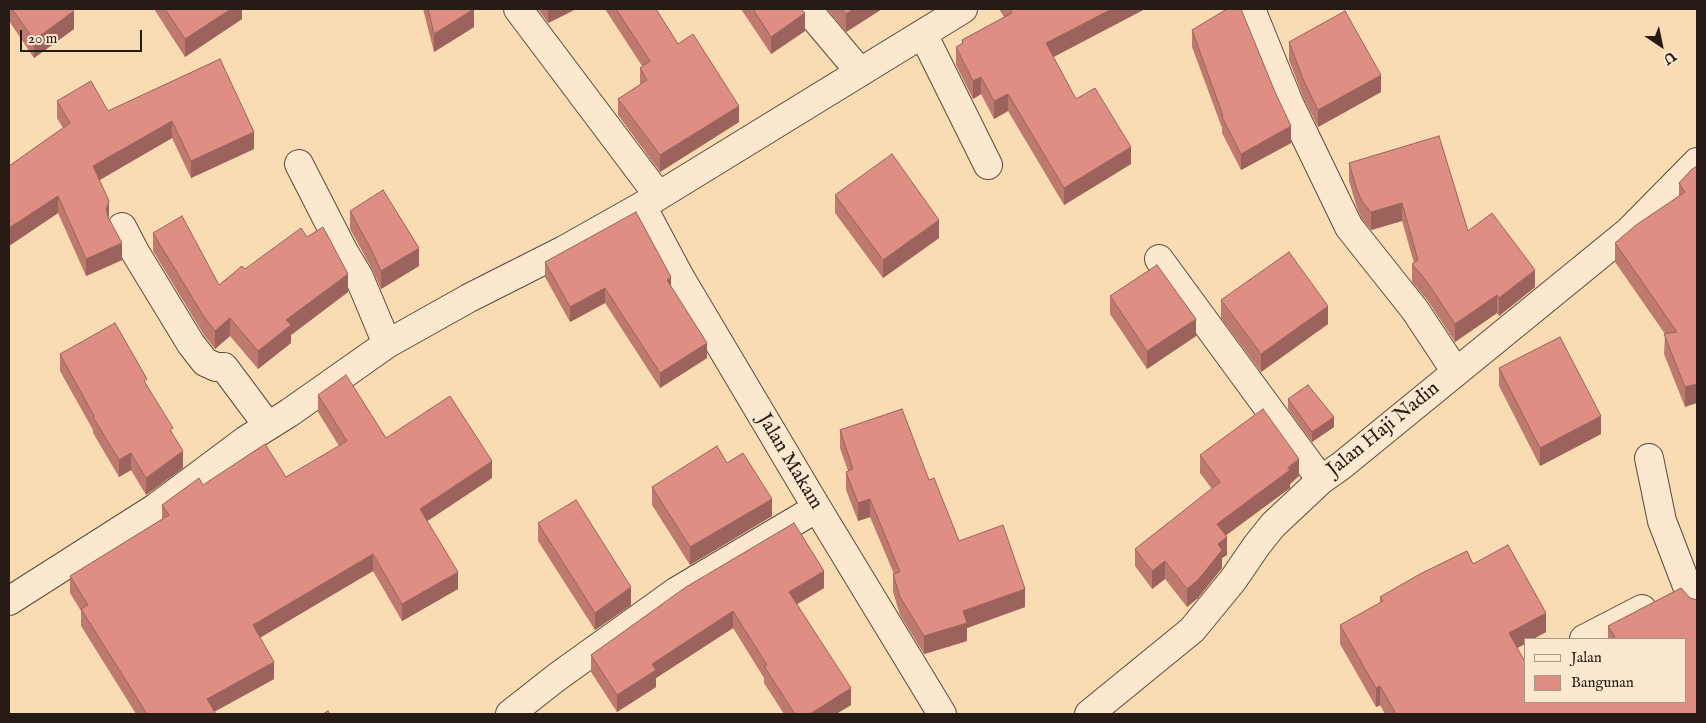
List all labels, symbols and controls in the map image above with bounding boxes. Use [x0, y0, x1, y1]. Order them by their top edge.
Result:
scale bar [22, 20, 145, 52]
north arrow [1636, 20, 1686, 70]
text: 20 m [28, 29, 57, 48]
text: U [1659, 47, 1679, 68]
street label: Jalan Haji Nadin [1323, 377, 1445, 483]
street label: Jalan Makam [751, 410, 827, 514]
legend [1524, 638, 1686, 703]
text: Jalan [1571, 648, 1602, 667]
text: Bangunan [1571, 673, 1634, 692]

